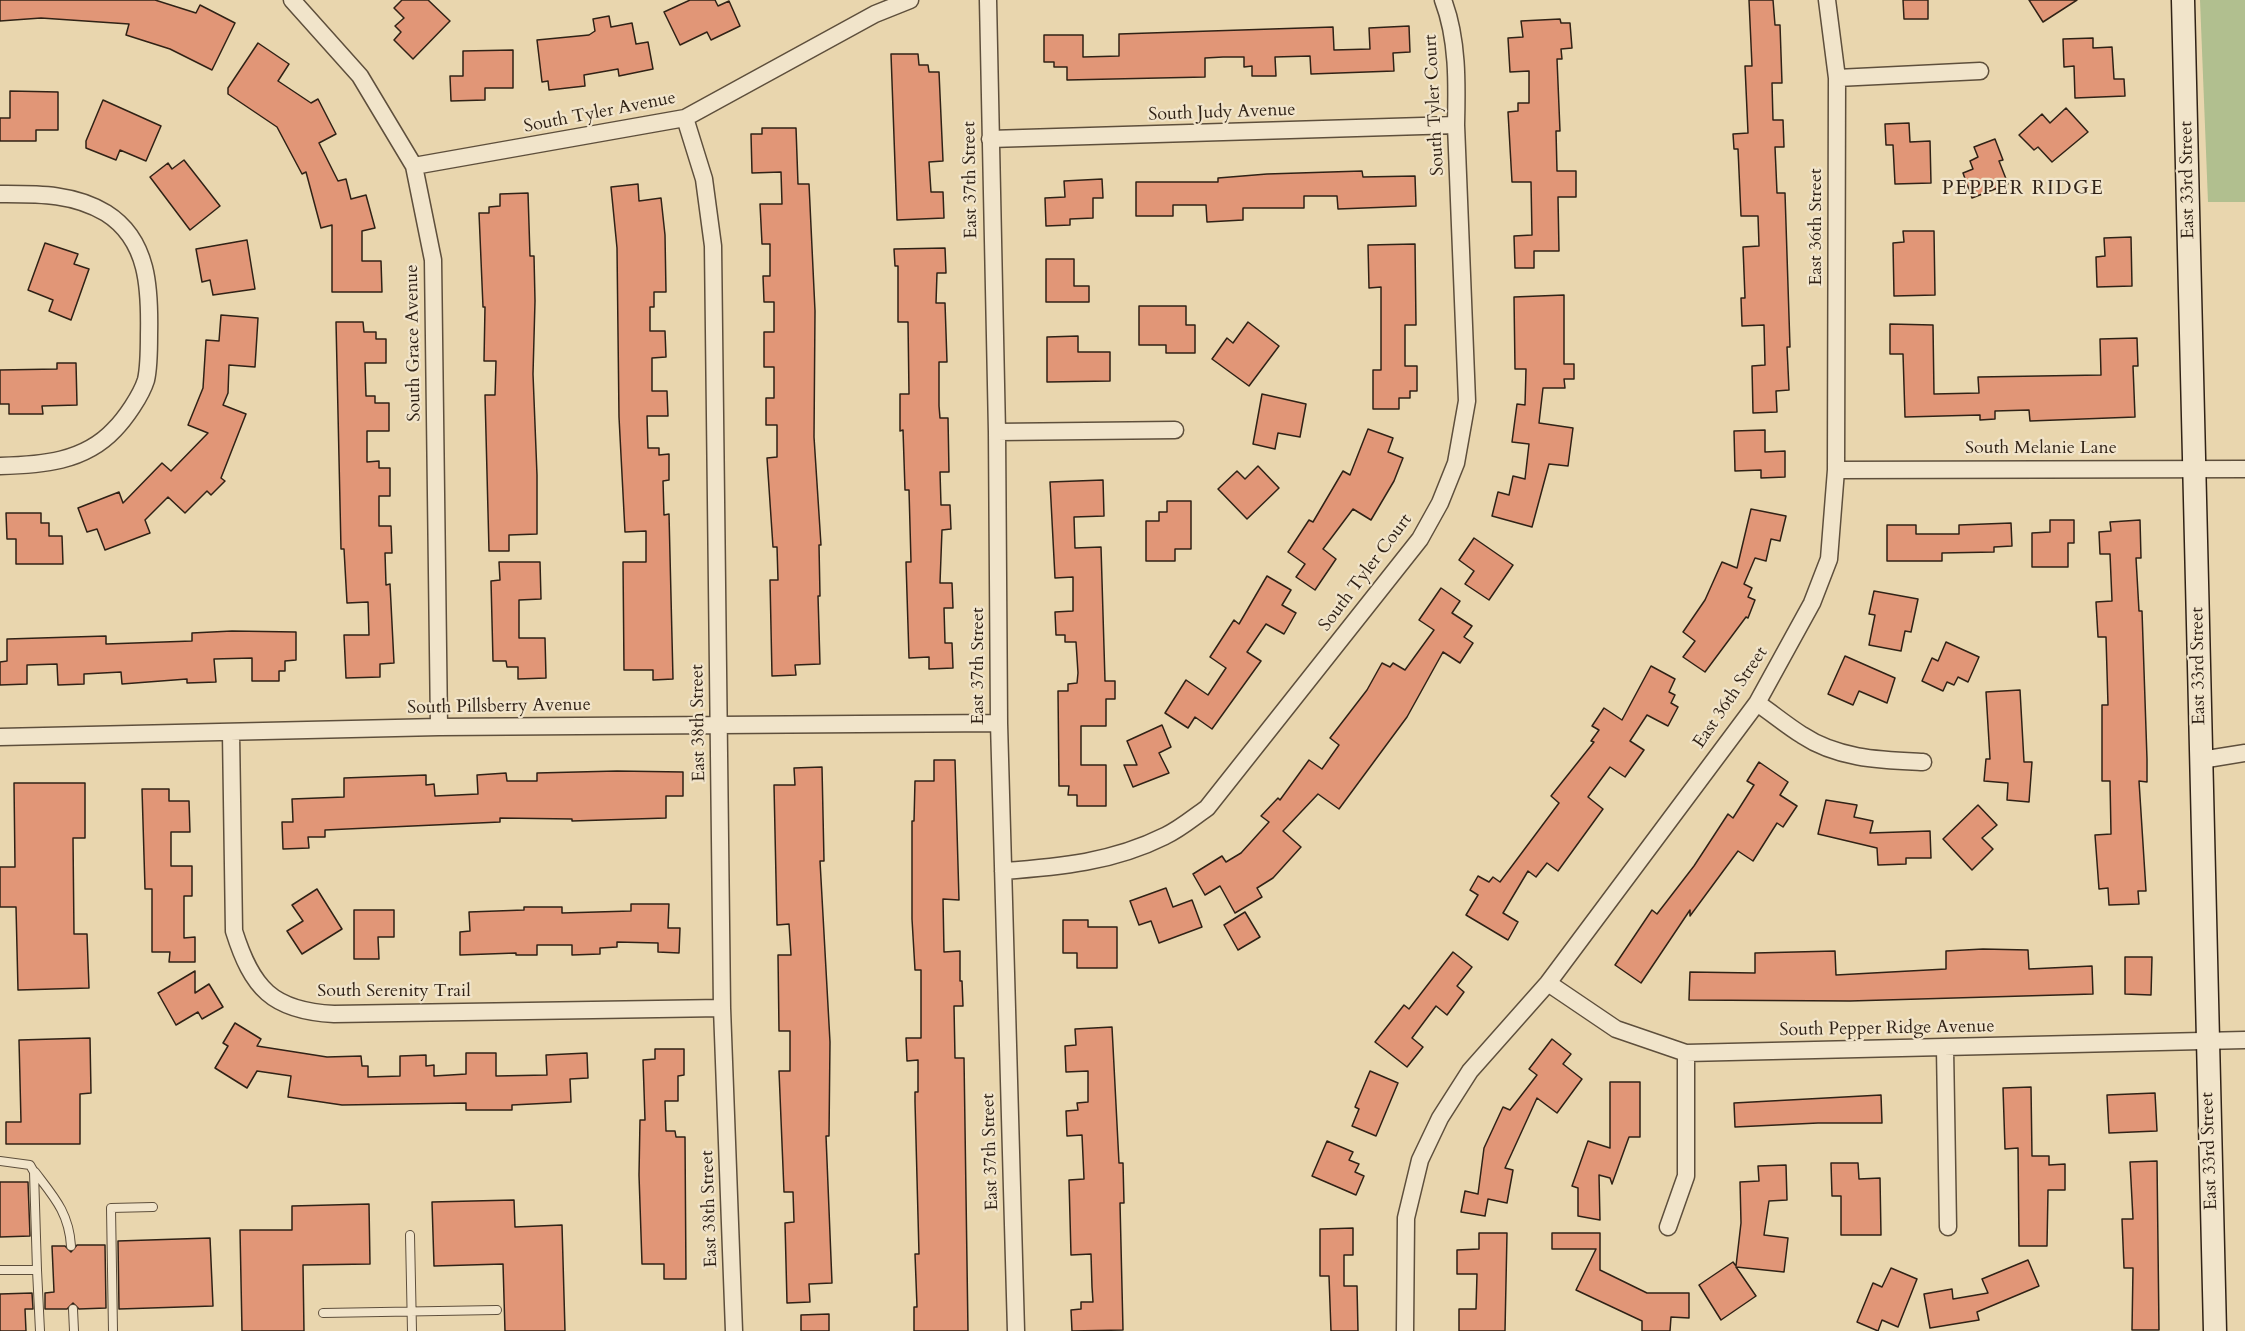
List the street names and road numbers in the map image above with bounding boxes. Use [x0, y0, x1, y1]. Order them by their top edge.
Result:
street label: South Tyler Court [1421, 34, 1449, 176]
street label: South Tyler Avenue [522, 88, 678, 138]
street label: South Judy Avenue [1148, 100, 1296, 126]
street label: East 37th Street [959, 121, 983, 239]
street label: East 33rd Street [2176, 121, 2200, 239]
street label: East 36th Street [1806, 168, 1828, 286]
street label: South Grace Avenue [402, 264, 426, 422]
street label: South Melanie Lane [1965, 438, 2117, 460]
street label: South Tyler Court [1315, 510, 1417, 636]
street label: East 37th Street [968, 607, 990, 725]
street label: East 33rd Street [2187, 607, 2211, 725]
street label: East 36th Street [1689, 643, 1773, 753]
street label: East 38th Street [687, 664, 711, 782]
street label: South Pillsberry Avenue [407, 695, 591, 719]
street label: South Serenity Trail [317, 981, 471, 1003]
street label: South Pepper Ridge Avenue [1779, 1016, 1995, 1042]
street label: East 33rd Street [2197, 1092, 2223, 1210]
street label: East 37th Street [978, 1093, 1004, 1211]
street label: East 38th Street [697, 1150, 723, 1268]

